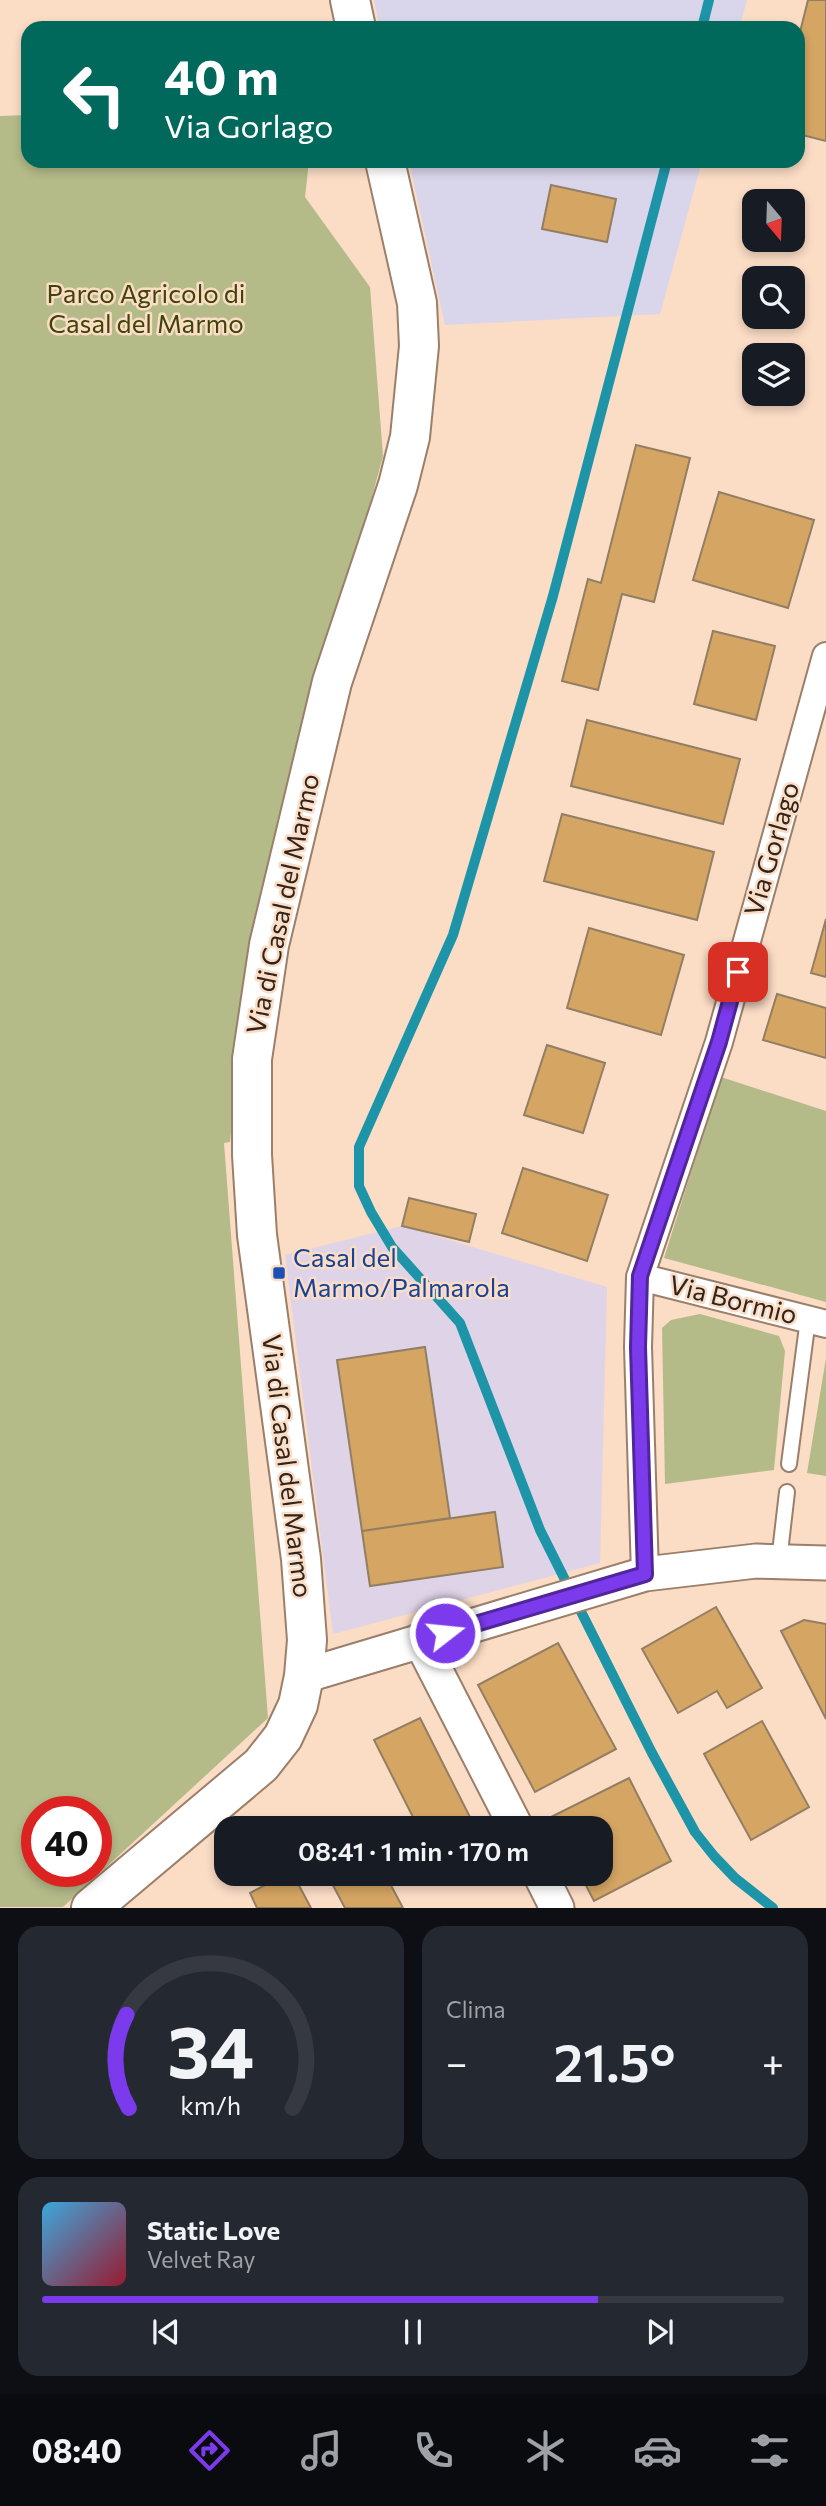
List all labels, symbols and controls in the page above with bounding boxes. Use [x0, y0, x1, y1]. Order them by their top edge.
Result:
text: 40 m [164, 45, 279, 105]
icon: left [49, 49, 140, 140]
text: Via Gorlago [164, 105, 333, 145]
north arrow [742, 189, 805, 252]
map controls [742, 189, 805, 406]
button: search [742, 266, 805, 329]
park label: Parco Agricolo di Casal del Marmo [47, 277, 245, 338]
button: layers [742, 343, 805, 406]
street label: Via di Casal del Marmo [239, 771, 324, 1037]
street label: Via Gorlago [737, 778, 804, 919]
pin [708, 942, 768, 1002]
icon: arrive [719, 953, 757, 991]
place label: Casal del Marmo/Palmarola [293, 1241, 510, 1302]
marker: Casal del Marmo/Palmarola [271, 1265, 287, 1281]
street label: Via Bormio [666, 1268, 801, 1329]
street label: Via di Casal del Marmo [257, 1332, 320, 1599]
position arrow [408, 1596, 482, 1670]
speed limit sign: 40 [21, 1796, 112, 1887]
text: 08:41 · 1 min · 170 m [298, 1835, 529, 1866]
text: Clima [446, 1995, 506, 2023]
text: 34 [167, 2005, 255, 2094]
text: 21.5° [554, 2029, 675, 2093]
text: − [446, 2038, 468, 2085]
text: + [762, 2038, 784, 2085]
text: km/h [181, 2090, 241, 2120]
text: Static Love [147, 2214, 280, 2245]
text: Velvet Ray [147, 2245, 255, 2273]
icon: previous [147, 2313, 185, 2351]
icon: pause [394, 2313, 432, 2351]
icon: next [641, 2313, 679, 2351]
icon: directions [185, 2426, 234, 2475]
icon: music [297, 2426, 346, 2475]
icon: phone [409, 2426, 458, 2475]
icon: climate [521, 2426, 570, 2475]
icon: car [633, 2426, 682, 2475]
icon: filters [745, 2426, 794, 2475]
text: 08:40 [32, 2430, 122, 2470]

